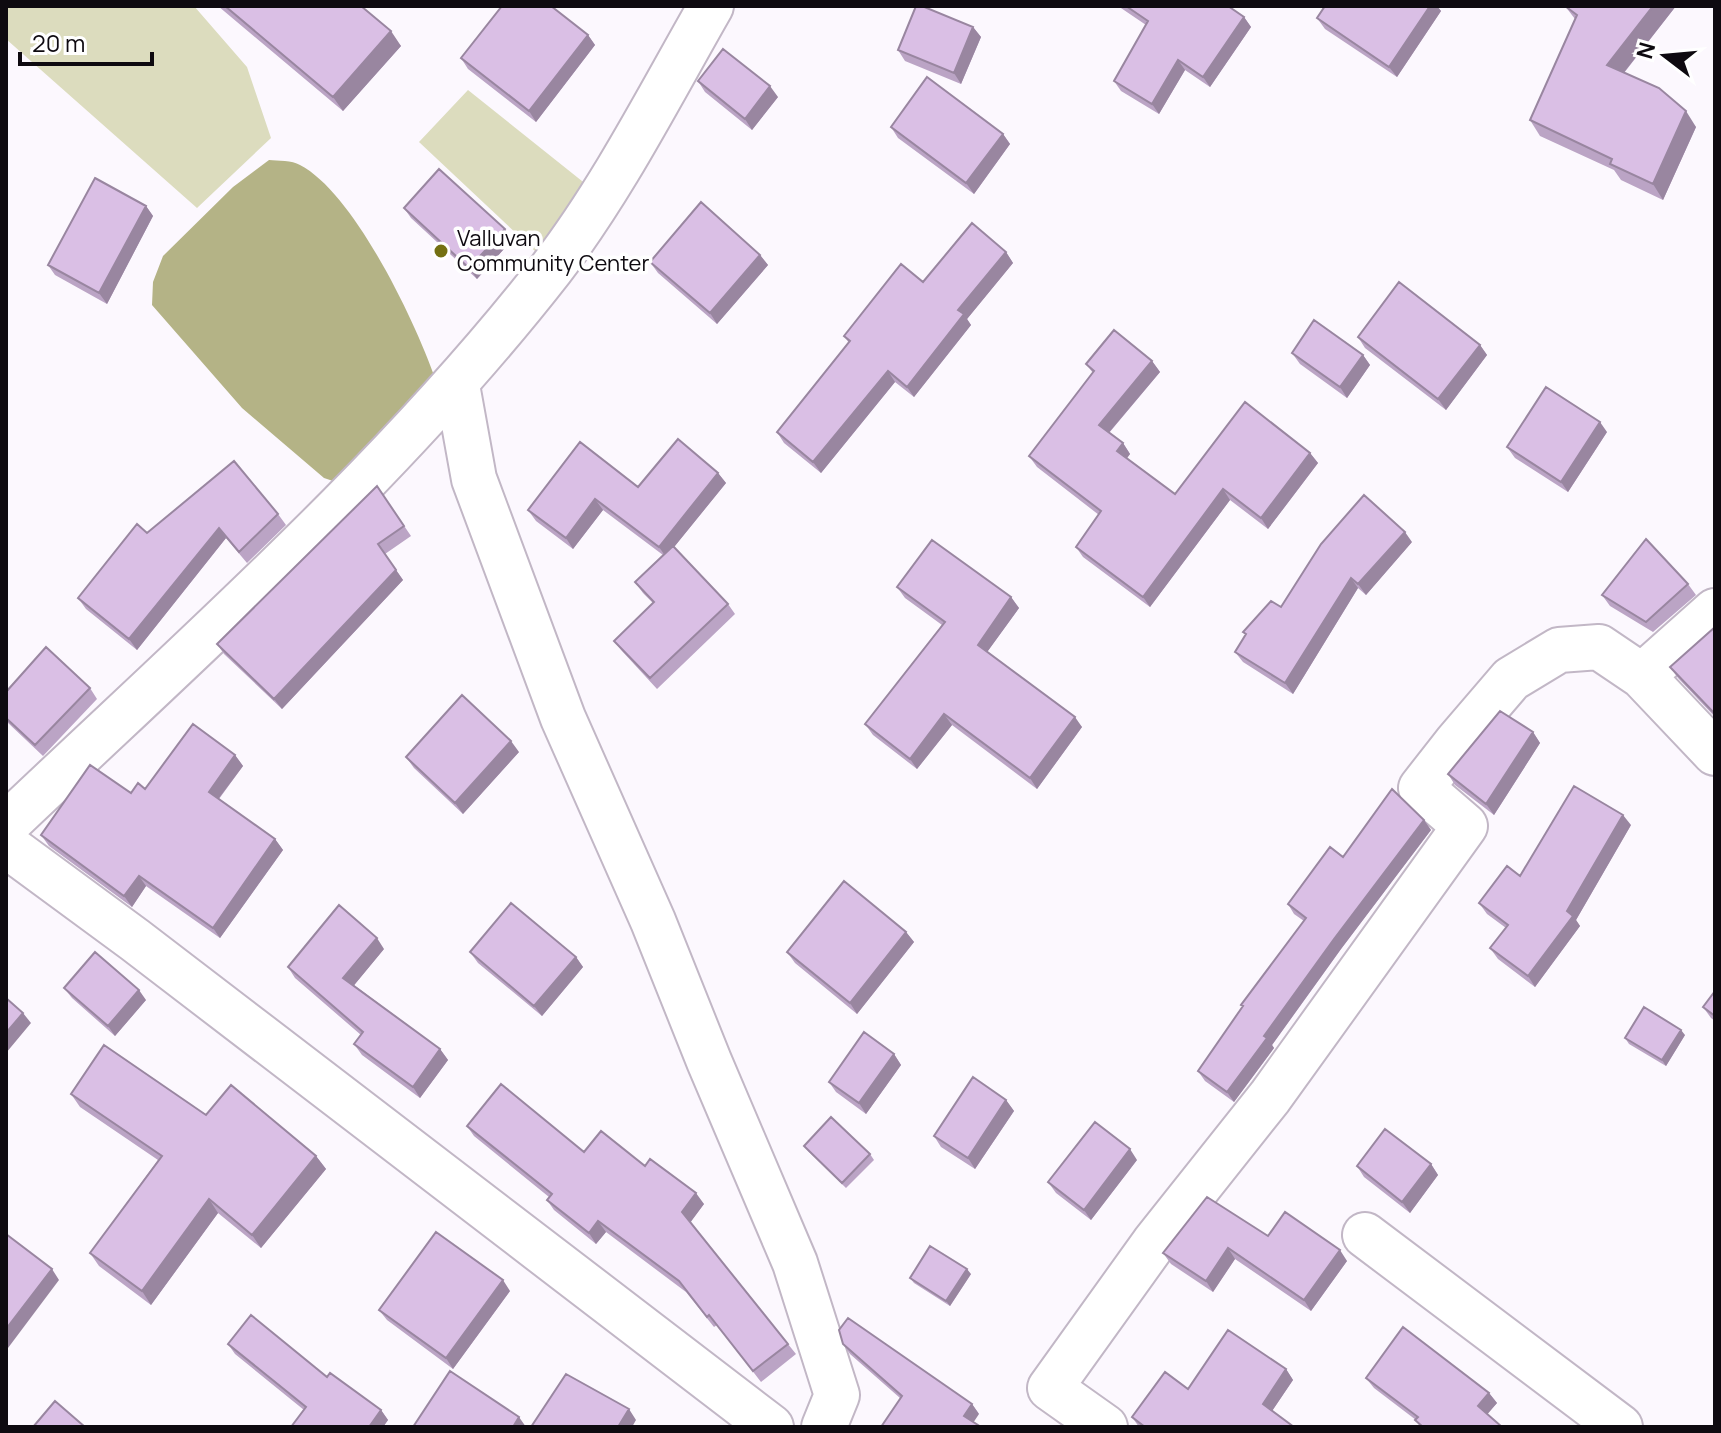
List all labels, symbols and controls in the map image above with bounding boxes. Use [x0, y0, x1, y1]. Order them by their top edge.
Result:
scale bar [20, 16, 152, 66]
north arrow [1625, 16, 1705, 96]
text: 20 m [32, 26, 85, 59]
text: N [1629, 39, 1662, 62]
place label: Valluvan Community Center [457, 223, 649, 278]
marker: Valluvan Community Center [432, 242, 450, 260]

